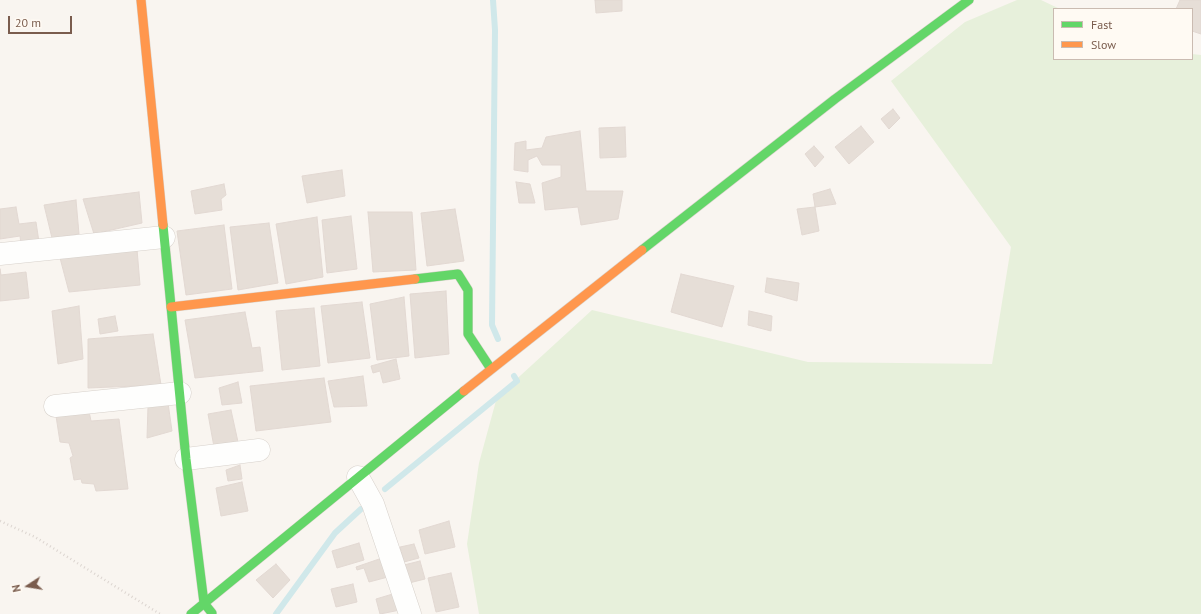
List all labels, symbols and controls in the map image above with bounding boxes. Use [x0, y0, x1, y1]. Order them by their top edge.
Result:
scale bar [10, 8, 74, 34]
legend [1053, 8, 1193, 60]
text: 20 m [15, 15, 41, 30]
text: Fast [1091, 17, 1112, 32]
text: Slow [1091, 37, 1116, 52]
north arrow [8, 566, 48, 606]
text: N [9, 584, 24, 593]

